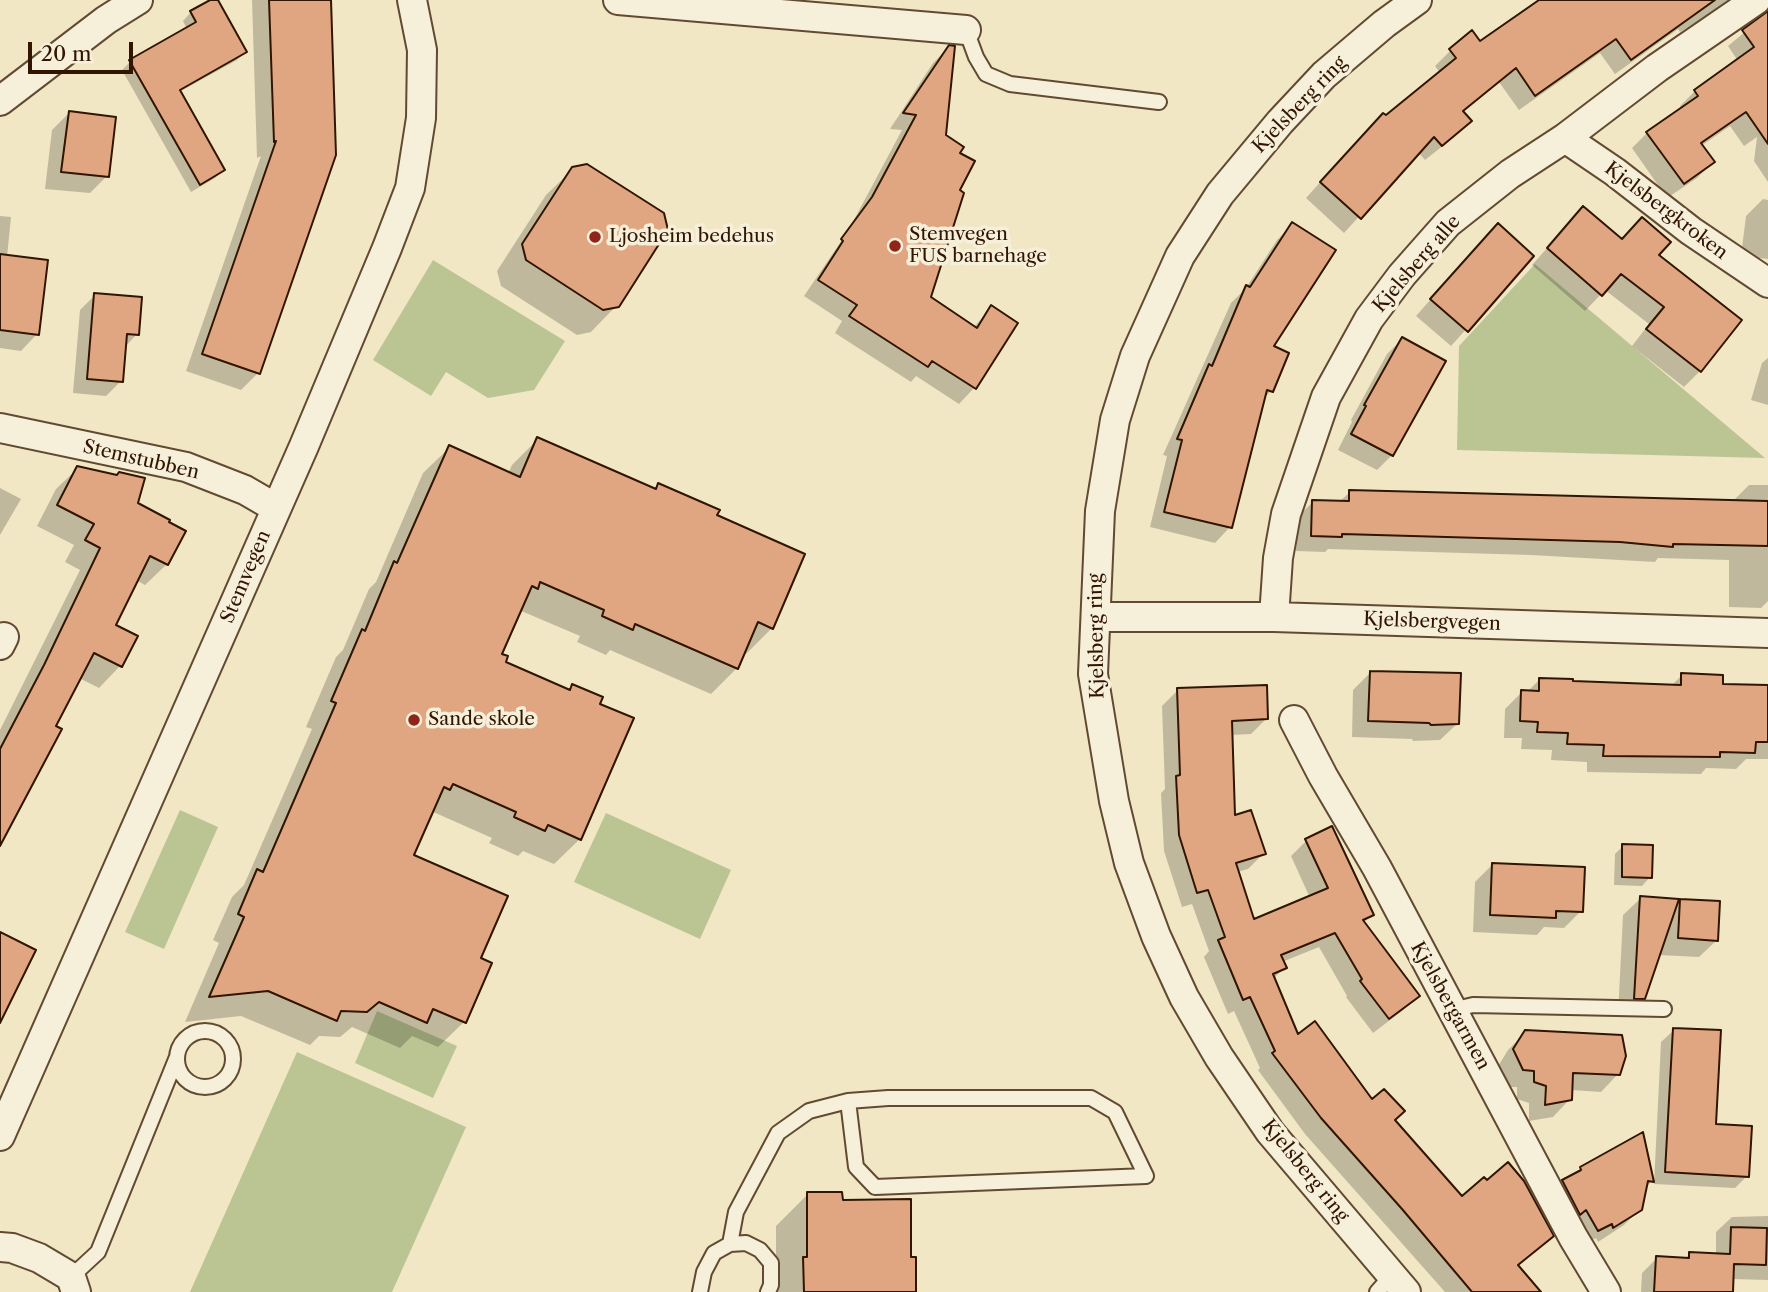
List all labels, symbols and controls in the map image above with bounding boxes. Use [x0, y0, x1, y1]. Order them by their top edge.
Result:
scale bar [32, 28, 136, 72]
text: 20 m [41, 41, 92, 66]
street label: Kjelsberg ring [1248, 52, 1352, 158]
street label: Kjelsbergkroken [1600, 157, 1732, 265]
street label: Kjelsberg alle [1368, 211, 1466, 317]
place label: Stemvegen FUS barnehage [909, 224, 1047, 268]
place label: Ljosheim bedehus [609, 226, 774, 248]
marker: Ljosheim bedehus [587, 229, 603, 245]
marker: Stemvegen FUS barnehage [887, 238, 903, 254]
street label: Stemstubben [81, 436, 201, 484]
street label: Stemvegen [216, 527, 276, 627]
street label: Kjelsberg ring [1085, 573, 1109, 699]
street label: Kjelsbergvegen [1363, 608, 1501, 636]
place label: Sande skole [428, 709, 535, 731]
marker: Sande skole [406, 712, 422, 728]
street label: Kjelsbergarmen [1405, 938, 1495, 1074]
street label: Kjelsberg ring [1257, 1115, 1353, 1227]

